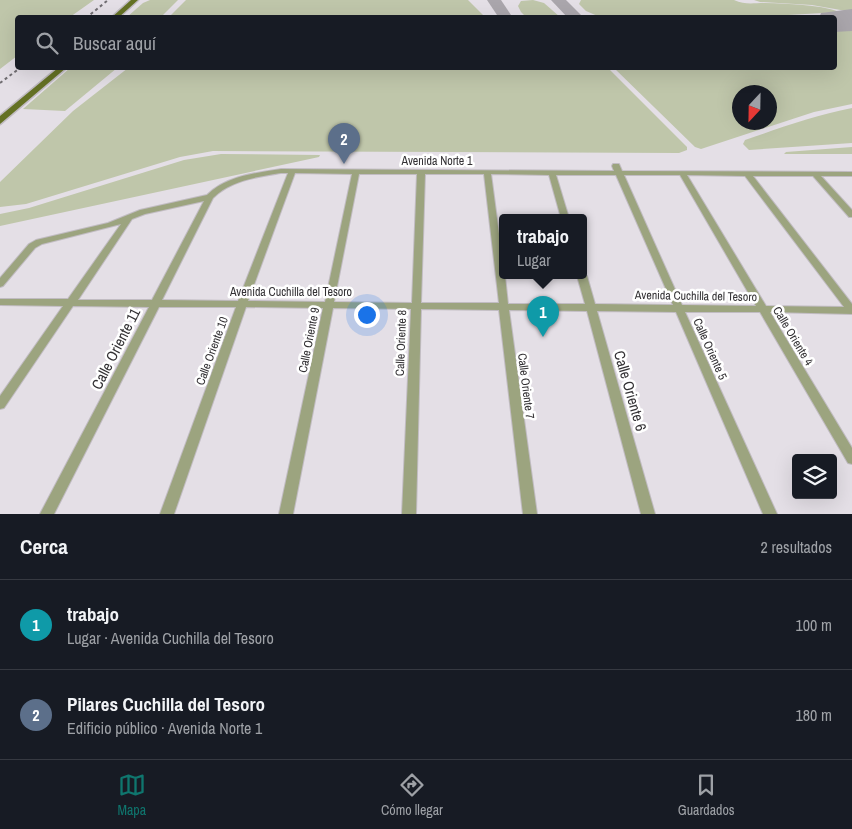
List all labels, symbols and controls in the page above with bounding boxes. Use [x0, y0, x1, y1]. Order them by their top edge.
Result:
search box [15, 15, 837, 70]
icon: search [33, 29, 61, 57]
text: Buscar aquí [73, 30, 156, 56]
north arrow [732, 85, 777, 130]
pin: 2 [328, 123, 360, 164]
street label: Avenida Norte 1 [401, 153, 473, 169]
popup [499, 214, 587, 279]
text: trabajo [517, 223, 569, 249]
text: Lugar [517, 249, 551, 271]
street label: Avenida Cuchilla del Tesoro [229, 284, 352, 300]
street label: Avenida Cuchilla del Tesoro [634, 287, 757, 305]
pin: 1 [527, 296, 559, 337]
your location [354, 302, 380, 328]
street label: Calle Oriente 11 [86, 304, 145, 393]
street label: Calle Oriente 4 [769, 304, 817, 369]
street label: Calle Oriente 9 [295, 306, 323, 374]
street label: Calle Oriente 8 [392, 310, 410, 376]
street label: Calle Oriente 10 [192, 315, 232, 387]
street label: Calle Oriente 5 [689, 316, 731, 383]
street label: Calle Oriente 6 [609, 348, 652, 434]
street label: Calle Oriente 7 [514, 352, 538, 420]
map controls [792, 454, 837, 499]
button: layers [792, 454, 837, 499]
text: Cerca [20, 532, 68, 561]
text: 2 resultados [761, 536, 832, 558]
text: trabajo [67, 601, 119, 627]
text: 1 [32, 614, 40, 636]
text: 100 m [796, 614, 832, 636]
text: Lugar · Avenida Cuchilla del Tesoro [67, 627, 274, 649]
text: Pilares Cuchilla del Tesoro [67, 691, 265, 717]
text: 2 [32, 704, 40, 726]
text: 180 m [796, 704, 832, 726]
text: Edificio público · Avenida Norte 1 [67, 717, 262, 739]
tab: Mapa [117, 771, 146, 819]
tab: Cómo llegar [381, 771, 443, 819]
tab: Guardados [678, 771, 735, 819]

